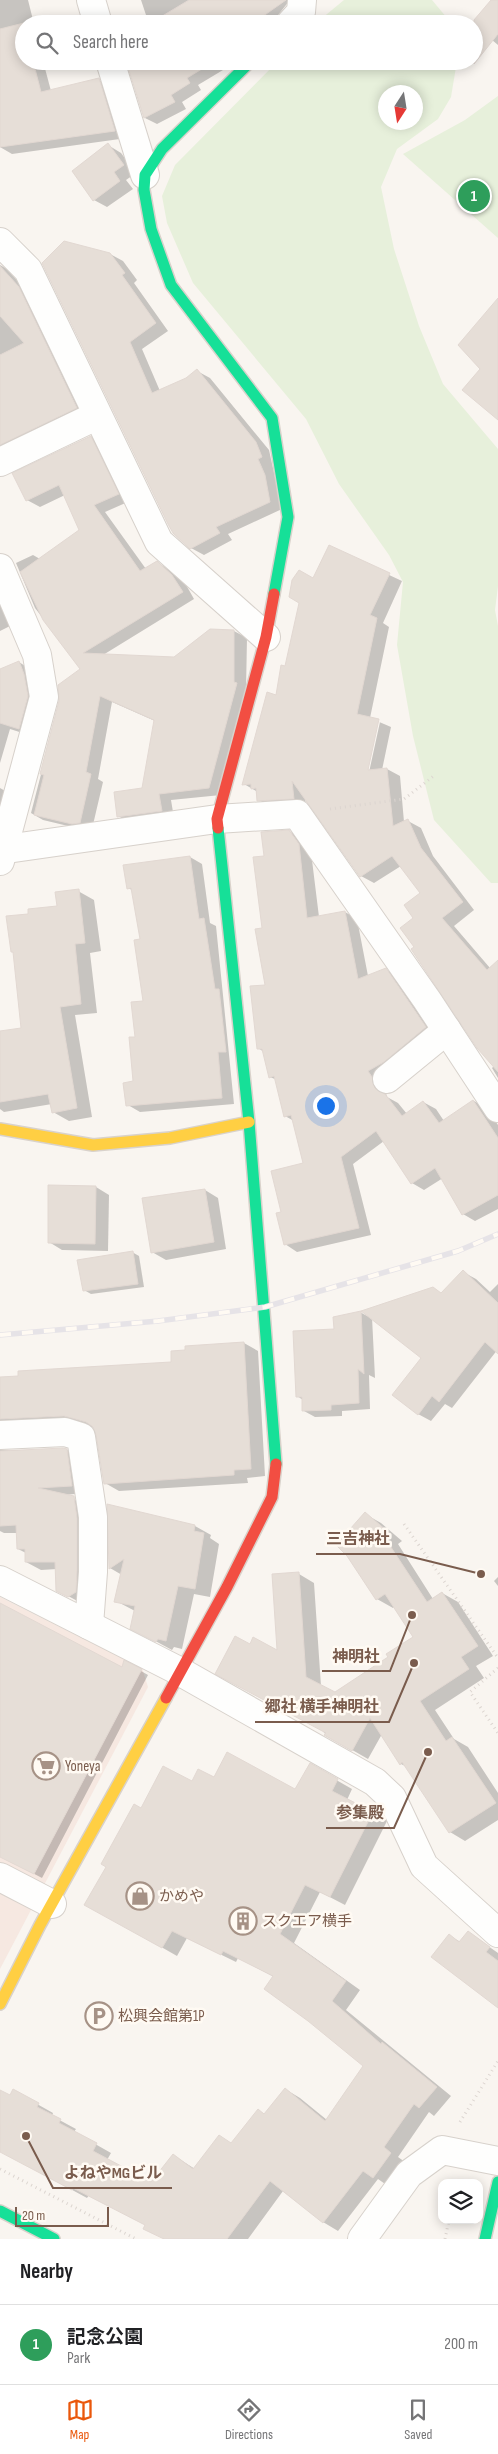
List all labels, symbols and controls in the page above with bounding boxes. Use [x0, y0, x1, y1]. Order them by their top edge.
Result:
search box [15, 15, 483, 70]
icon: search [33, 29, 61, 57]
text: Search here [73, 31, 149, 54]
north arrow [378, 85, 423, 130]
pin: 1 [458, 177, 490, 215]
your location [313, 1093, 339, 1119]
callout: 三吉神社 [316, 1523, 400, 1554]
text: 三吉神社 [326, 1529, 390, 1549]
callout: 神明社 [322, 1640, 390, 1671]
text: 神明社 [332, 1647, 380, 1667]
callout: 郷社 横手神明社 [255, 1691, 389, 1722]
text: 郷社 横手神明社 [265, 1697, 379, 1717]
supermarket icon: Yoneya [31, 1751, 61, 1781]
place label: Yoneya [65, 1757, 101, 1776]
callout: 参集殿 [326, 1797, 394, 1828]
text: 参集殿 [336, 1804, 384, 1823]
shop icon: かめや [125, 1881, 155, 1911]
place label: かめや [159, 1887, 204, 1906]
building icon: スクエア横手 [228, 1906, 258, 1936]
place label: スクエア横手 [262, 1912, 352, 1931]
parking icon: 松興会館第1P [84, 2001, 114, 2031]
place label: 松興会館第1P [118, 2007, 205, 2026]
callout: よねやMGビル [53, 2157, 172, 2188]
text: よねやMGビル [64, 2164, 162, 2183]
map controls [438, 2179, 483, 2224]
button: layers [438, 2179, 483, 2224]
scale bar [15, 2204, 109, 2227]
text: 20 m [22, 2207, 45, 2224]
text: Nearby [20, 2259, 73, 2284]
text: 記念公園 [67, 2326, 143, 2349]
text: 1 [33, 2335, 39, 2354]
text: 200 m [444, 2335, 478, 2354]
text: Park [67, 2349, 90, 2368]
tab: Map [66, 2396, 94, 2443]
tab: Directions [225, 2396, 273, 2443]
tab: Saved [404, 2396, 432, 2443]

